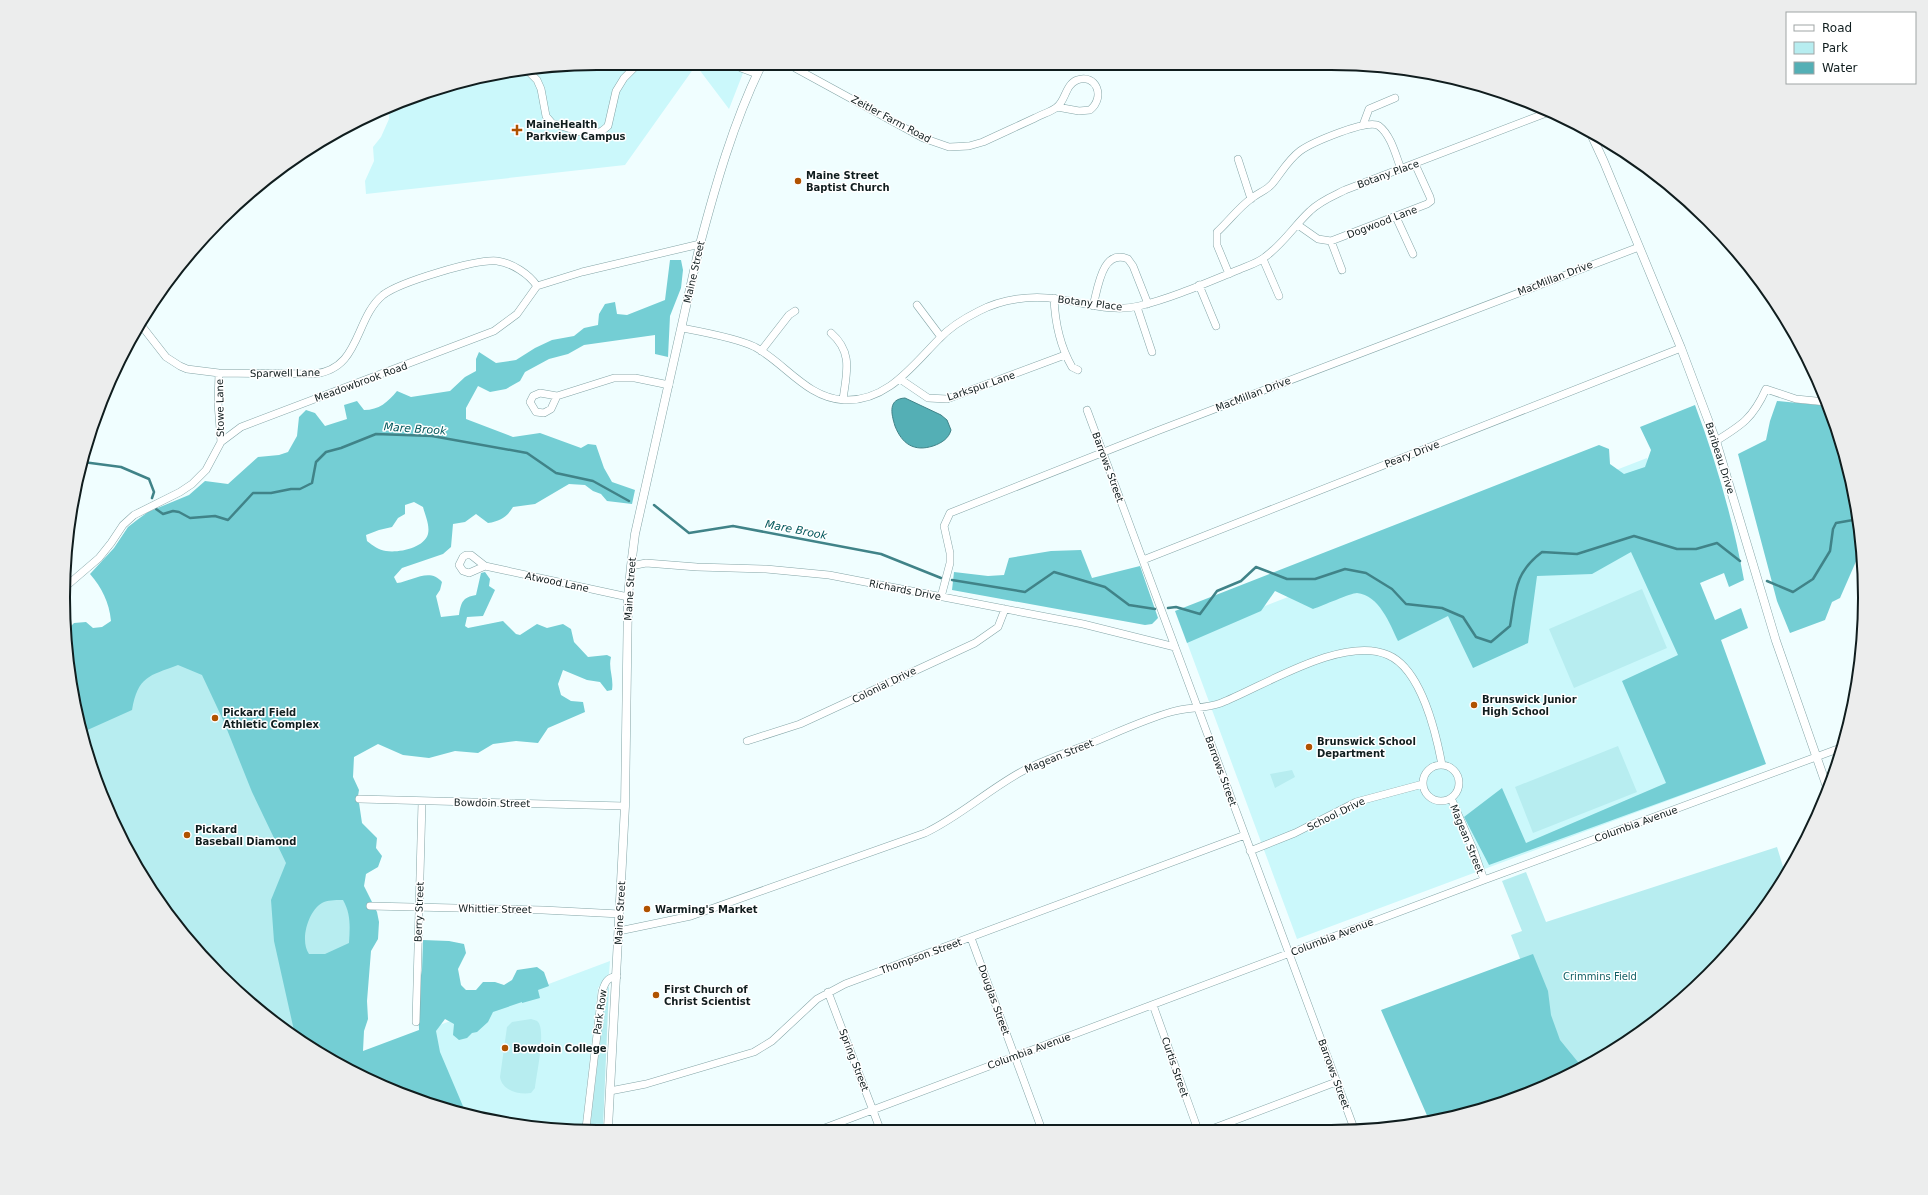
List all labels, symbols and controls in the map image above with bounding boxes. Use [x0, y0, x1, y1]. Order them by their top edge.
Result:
legend [1786, 12, 1916, 84]
text: Road [1822, 21, 1852, 35]
text: Park [1822, 41, 1848, 55]
text: Water [1822, 61, 1858, 75]
street label: Zeitler Farm Road [849, 93, 933, 145]
place label: MaineHealth Parkview Campus [526, 119, 626, 142]
marker: MaineHealth Parkview Campus [511, 124, 523, 136]
street label: Botany Place [1356, 158, 1420, 190]
place label: Maine Street Baptist Church [806, 170, 890, 193]
marker: Maine Street Baptist Church [793, 176, 803, 186]
street label: Dogwood Lane [1345, 204, 1419, 240]
street label: Maine Street [681, 240, 707, 304]
street label: MacMillan Drive [1516, 259, 1594, 297]
street label: Botany Place [1057, 294, 1123, 312]
street label: Meadowbrook Road [313, 360, 409, 404]
street label: Sparwell Lane [250, 367, 320, 379]
street label: Larkspur Lane [946, 369, 1016, 403]
street label: MacMillan Drive [1214, 375, 1292, 413]
street label: Stowe Lane [214, 379, 226, 437]
water label: Mare Brook [383, 420, 447, 438]
street label: Baribeau Drive [1703, 421, 1737, 495]
street label: Barrows Street [1090, 430, 1126, 504]
street label: Peary Drive [1383, 439, 1441, 469]
water label: Mare Brook [764, 518, 829, 543]
street label: Maine Street [622, 557, 638, 621]
street label: Atwood Lane [524, 570, 590, 594]
street label: Richards Drive [868, 578, 942, 602]
street label: Colonial Drive [850, 665, 918, 705]
place label: Brunswick Junior High School [1482, 694, 1577, 717]
marker: Brunswick Junior High School [1469, 700, 1479, 710]
place label: Pickard Field Athletic Complex [223, 707, 319, 730]
marker: Pickard Field Athletic Complex [210, 713, 220, 723]
street label: Barrows Street [1203, 734, 1239, 808]
place label: Brunswick School Department [1317, 736, 1416, 759]
street label: Magean Street [1023, 737, 1095, 775]
marker: Brunswick School Department [1304, 742, 1314, 752]
street label: School Drive [1305, 795, 1367, 833]
street label: Bowdoin Street [454, 797, 530, 809]
street label: Magean Street [1448, 803, 1486, 875]
street label: Columbia Avenue [1593, 804, 1679, 844]
place label: Pickard Baseball Diamond [195, 824, 296, 847]
marker: Pickard Baseball Diamond [182, 830, 192, 840]
street label: Berry Street [412, 881, 426, 942]
street label: Maine Street [613, 881, 627, 945]
street label: Whittier Street [458, 903, 532, 915]
marker: Warming's Market [642, 904, 652, 914]
place label: Warming's Market [655, 904, 758, 915]
street label: Columbia Avenue [1289, 916, 1375, 958]
street label: Thompson Street [878, 936, 963, 976]
street label: Douglas Street [976, 963, 1012, 1037]
park label: Crimmins Field [1563, 971, 1637, 982]
place label: First Church of Christ Scientist [664, 984, 751, 1007]
street label: Park Row [591, 989, 609, 1035]
marker: First Church of Christ Scientist [651, 990, 661, 1000]
street label: Spring Street [837, 1027, 871, 1093]
street label: Columbia Avenue [986, 1031, 1072, 1071]
street label: Curtis Street [1160, 1035, 1190, 1099]
street label: Barrows Street [1316, 1037, 1352, 1111]
marker: Bowdoin College [500, 1043, 510, 1053]
place label: Bowdoin College [513, 1043, 607, 1054]

